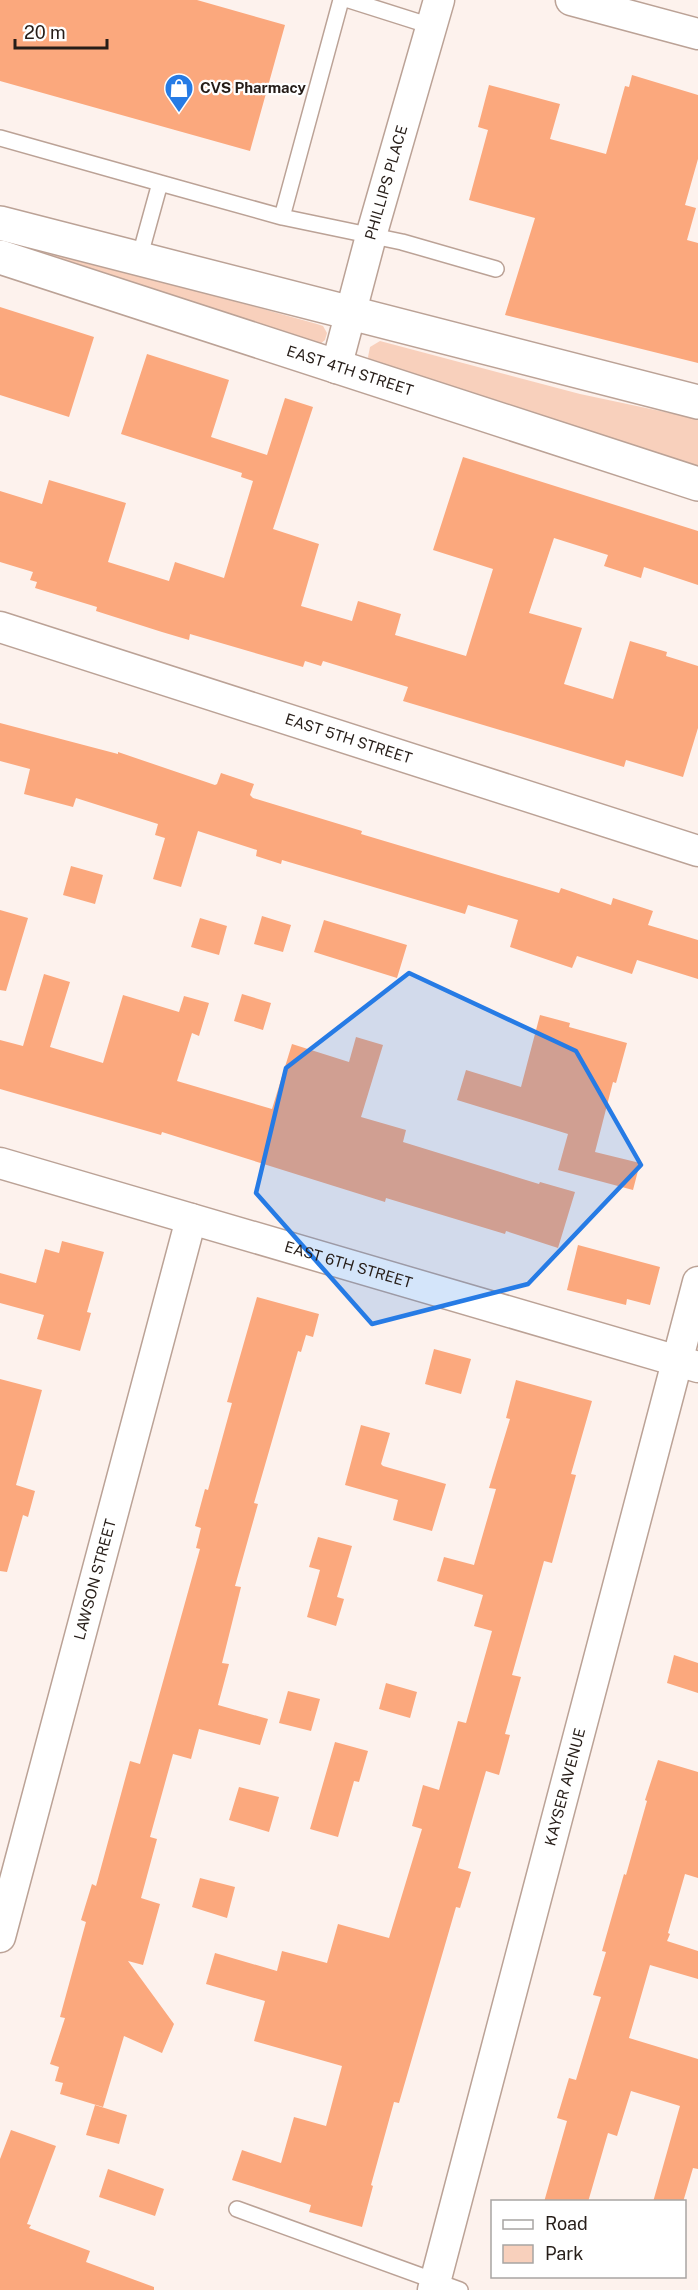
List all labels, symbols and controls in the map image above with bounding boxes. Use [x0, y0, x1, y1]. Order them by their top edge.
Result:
scale bar [15, 12, 106, 50]
text: 20 m [24, 22, 66, 43]
shop icon: CVS Pharmacy [163, 72, 195, 114]
place label: CVS Pharmacy [200, 79, 307, 96]
street label: PHILLIPS PLACE [361, 123, 410, 242]
street label: EAST 4TH STREET [285, 342, 416, 399]
street label: EAST 5TH STREET [283, 710, 414, 767]
street label: EAST 6TH STREET [283, 1238, 414, 1291]
street label: LAWSON STREET [70, 1517, 119, 1642]
street label: KAYSER AVENUE [541, 1726, 588, 1848]
legend [491, 2200, 686, 2278]
text: Road [545, 2213, 588, 2234]
text: Park [545, 2243, 583, 2264]

